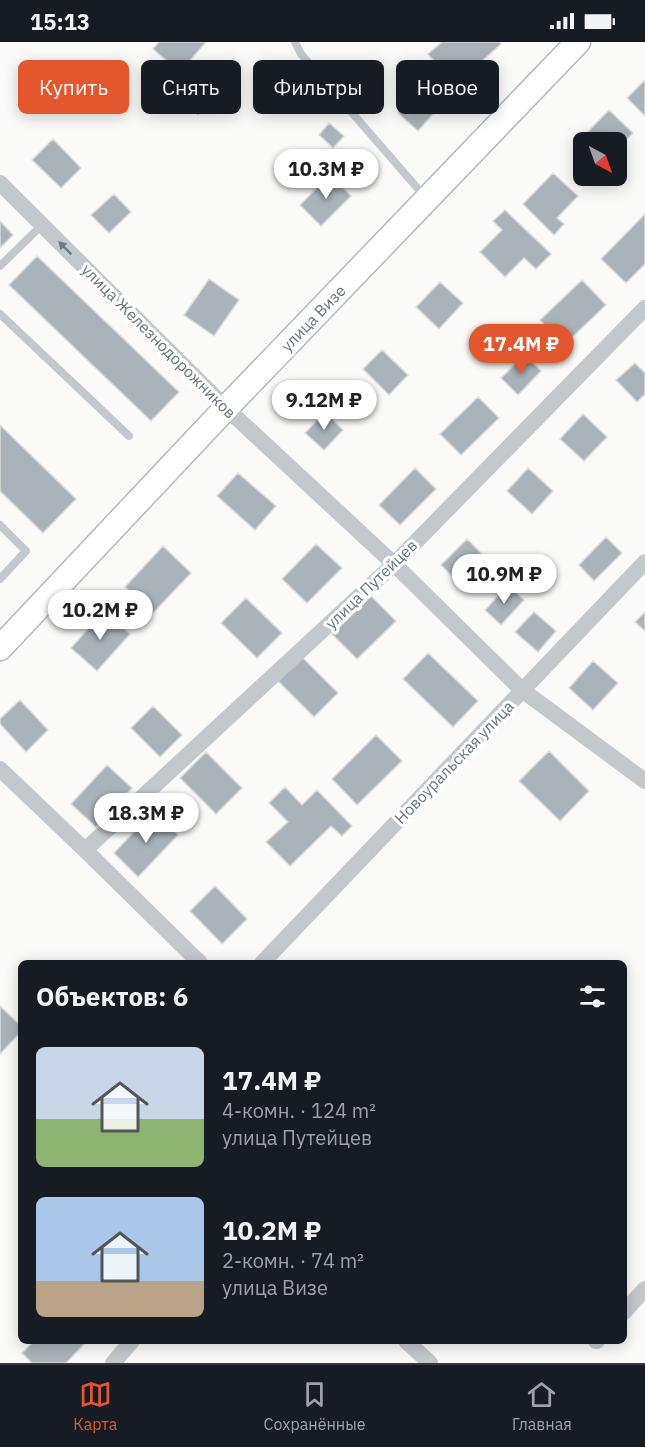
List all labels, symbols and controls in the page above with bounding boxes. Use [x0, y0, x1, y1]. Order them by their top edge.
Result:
text: 15:13 [30, 7, 90, 36]
chip: Купить [18, 60, 129, 114]
chip: Снять [141, 60, 241, 114]
chip: Фильтры [253, 60, 384, 114]
chip: Новое [396, 60, 499, 114]
north arrow [573, 132, 627, 186]
map controls [573, 132, 627, 186]
pin: 10.3M ₽ [271, 149, 381, 200]
text: 10.3M ₽ [288, 155, 364, 182]
one-way arrow [58, 241, 73, 255]
street label: улица Железнодорожников [78, 260, 240, 422]
street label: улица Визе [276, 280, 350, 355]
pin: 17.4M ₽ [466, 324, 576, 375]
text: 17.4M ₽ [483, 330, 559, 357]
pin: 9.12M ₽ [269, 380, 379, 431]
text: 9.12M ₽ [286, 386, 362, 413]
street label: улица Путейцев [321, 535, 421, 633]
pin: 10.9M ₽ [449, 554, 559, 605]
text: 10.9M ₽ [466, 560, 542, 587]
pin: 10.2M ₽ [45, 590, 155, 641]
text: 10.2M ₽ [62, 596, 138, 623]
street label: Новоуральская улица [390, 696, 518, 828]
pin: 18.3M ₽ [91, 793, 201, 844]
text: 18.3M ₽ [108, 799, 184, 826]
text: Объектов: 6 [36, 979, 188, 1013]
icon: filters [576, 980, 609, 1013]
text: 17.4M ₽ [222, 1063, 321, 1097]
icon: home [84, 1071, 156, 1143]
text: 4-комн. · 124 m² [222, 1097, 376, 1124]
text: улица Путейцев [222, 1124, 372, 1151]
text: 10.2M ₽ [222, 1213, 321, 1247]
icon: home [84, 1221, 156, 1293]
text: 2-комн. · 74 m² [222, 1247, 364, 1274]
text: улица Визе [222, 1274, 328, 1301]
tab: Карта [73, 1378, 117, 1434]
tab: Сохранённые [264, 1378, 366, 1434]
tab: Главная [512, 1378, 572, 1434]

